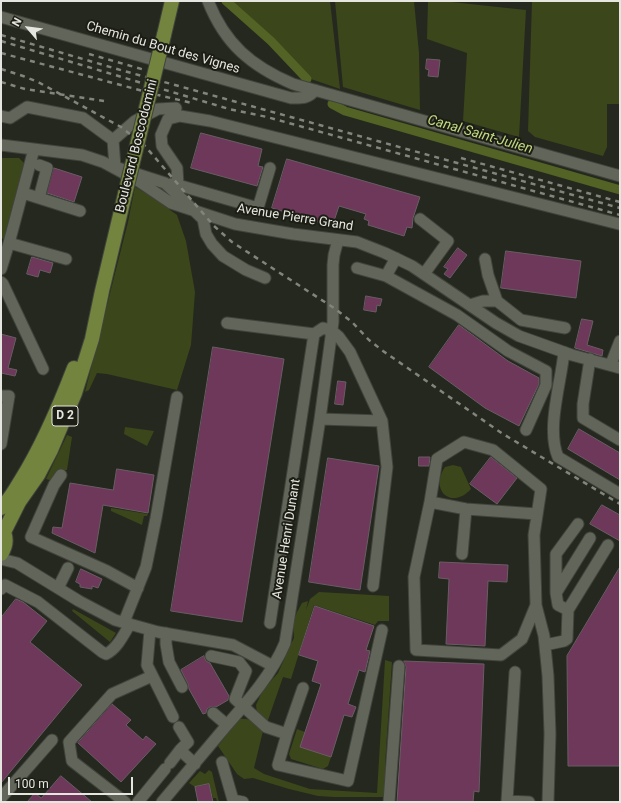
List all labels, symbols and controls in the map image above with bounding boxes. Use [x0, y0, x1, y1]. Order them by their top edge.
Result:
north arrow [8, 8, 48, 48]
text: N [9, 16, 25, 29]
street label: Chemin du Bout des Vignes [84, 19, 242, 77]
street label: Boulevard Boscodomini [113, 78, 161, 214]
water label: Canal Saint-Julien [425, 112, 535, 158]
street label: Avenue Pierre Grand [236, 201, 354, 235]
road number: D 2 [52, 406, 78, 426]
street label: Avenue Henri Dunant [270, 478, 304, 600]
scale bar [10, 769, 135, 795]
text: 100 m [15, 777, 49, 791]

